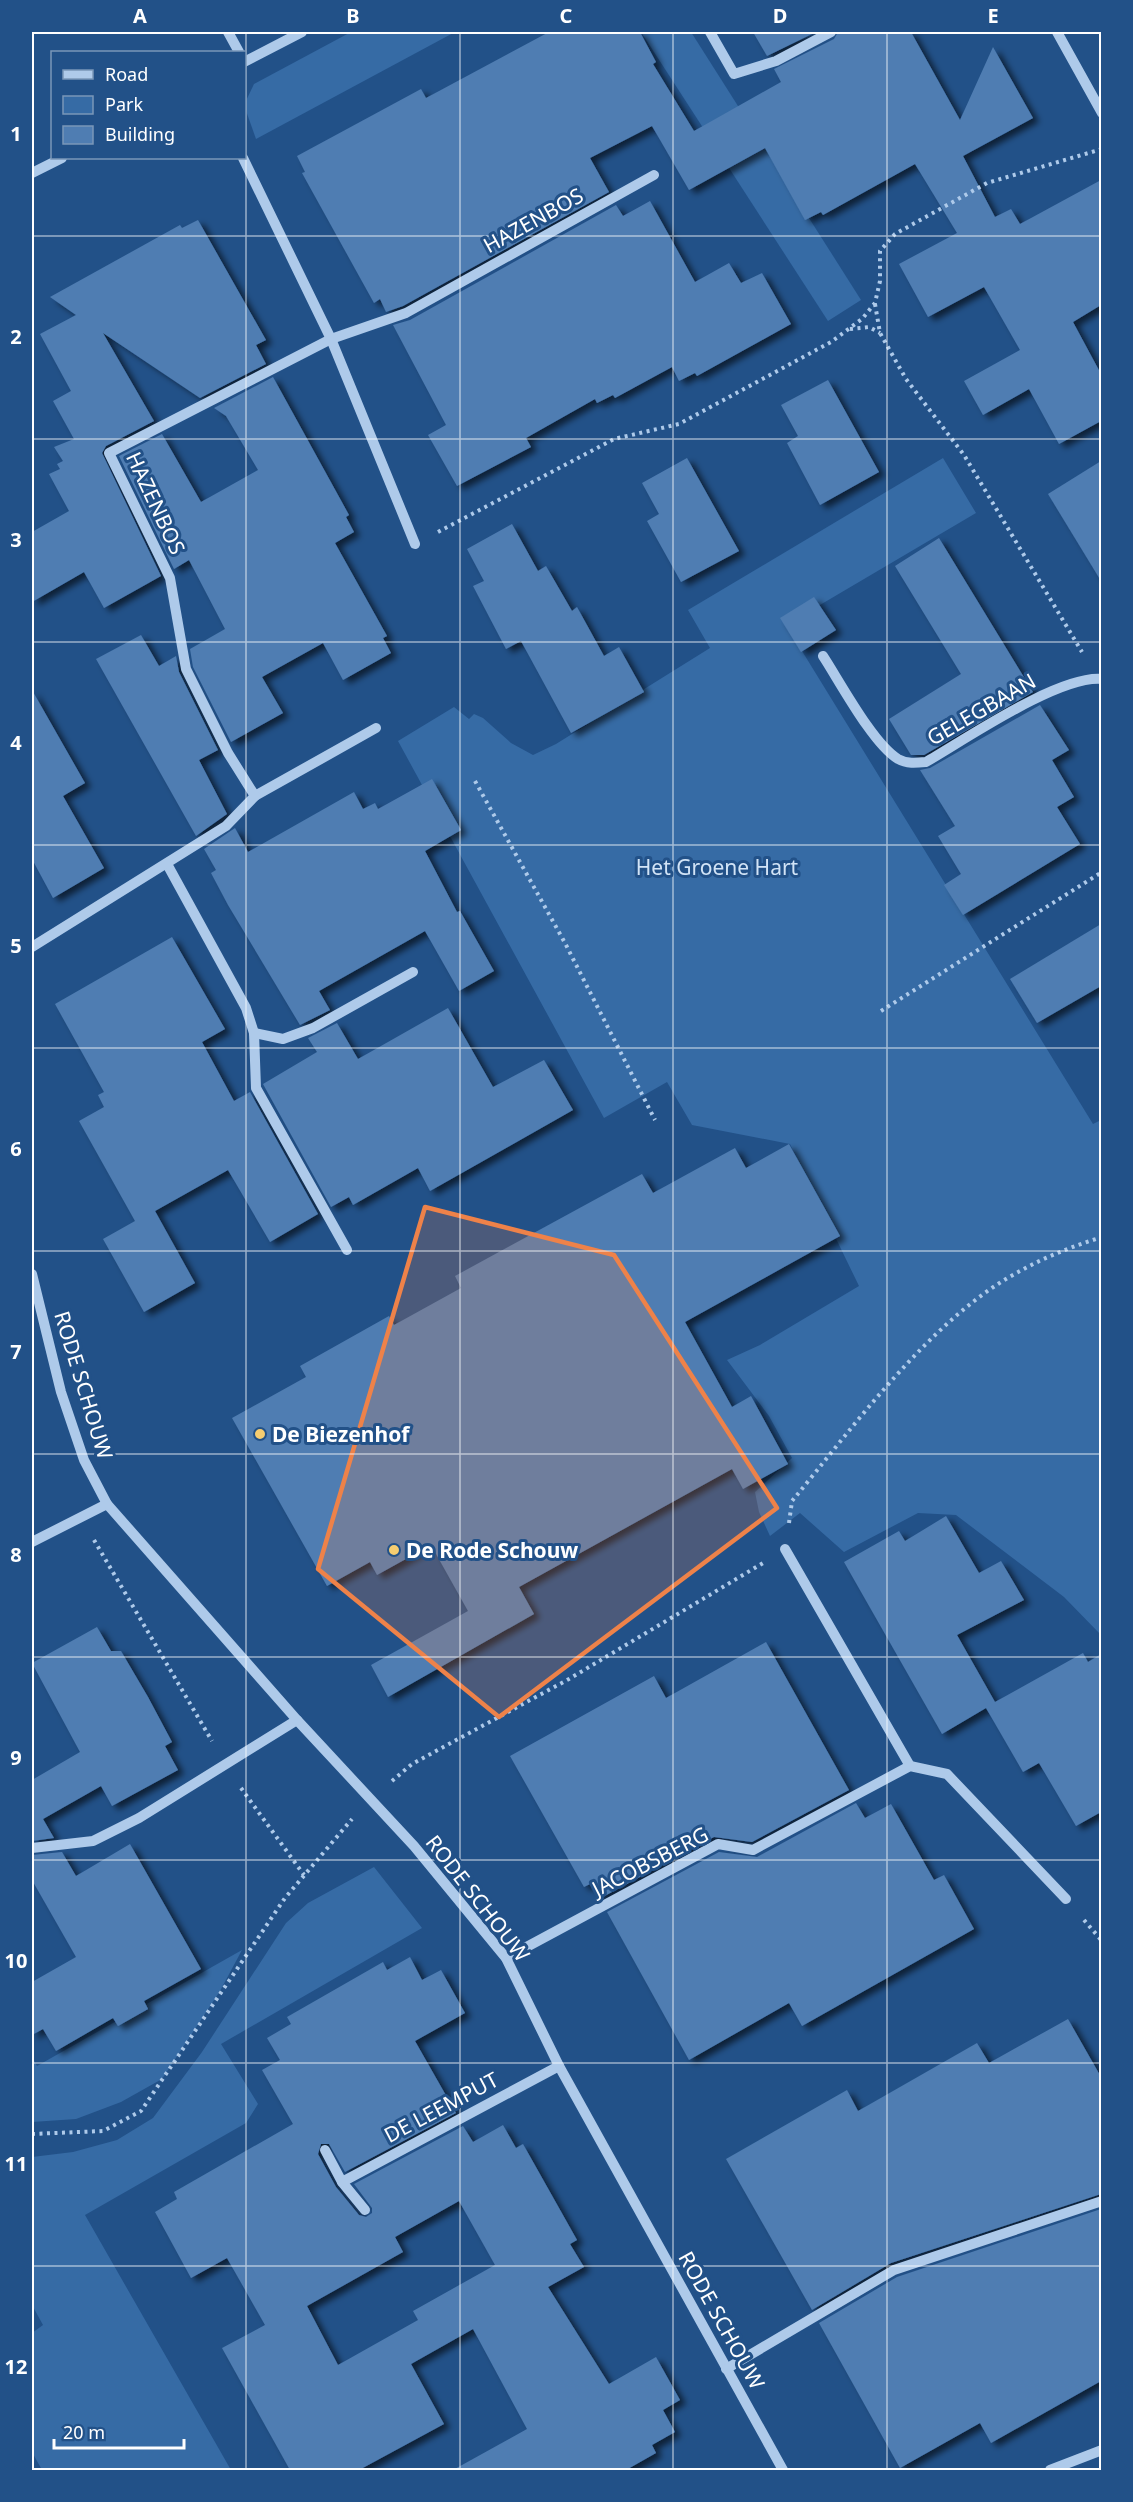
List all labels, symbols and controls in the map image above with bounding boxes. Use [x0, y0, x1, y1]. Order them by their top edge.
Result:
text: A [133, 2, 147, 29]
text: B [346, 2, 360, 29]
text: C [560, 2, 573, 29]
text: D [773, 2, 787, 29]
text: E [987, 2, 999, 29]
legend [51, 51, 246, 159]
text: Road [105, 62, 148, 86]
text: Park [105, 92, 143, 116]
text: 1 [10, 120, 22, 147]
text: Building [105, 122, 175, 146]
street label: HAZENBOS [478, 181, 588, 259]
text: 2 [10, 323, 22, 350]
street label: HAZENBOS [120, 447, 192, 559]
text: 3 [10, 526, 22, 553]
street label: GELEGBAAN [921, 667, 1041, 751]
text: 4 [10, 729, 22, 756]
park label: Het Groene Hart [636, 853, 799, 881]
text: 5 [10, 932, 22, 959]
text: 6 [10, 1135, 22, 1162]
street label: RODE SCHOUW [48, 1307, 120, 1463]
text: 7 [10, 1338, 22, 1365]
place label: De Biezenhof [272, 1420, 411, 1448]
marker: De Biezenhof [253, 1427, 267, 1441]
place label: De Rode Schouw [406, 1536, 578, 1564]
text: 8 [10, 1541, 22, 1568]
marker: De Rode Schouw [387, 1543, 401, 1557]
text: 9 [10, 1744, 22, 1771]
street label: JACOBSBERG [585, 1820, 713, 1903]
street label: RODE SCHOUW [420, 1829, 537, 1967]
text: 10 [5, 1947, 27, 1974]
street label: DE LEEMPUT [379, 2065, 503, 2149]
text: 11 [5, 2150, 27, 2177]
street label: RODE SCHOUW [673, 2246, 772, 2394]
text: 12 [5, 2353, 27, 2380]
scale bar [54, 2412, 184, 2450]
text: 20 m [63, 2420, 105, 2444]

